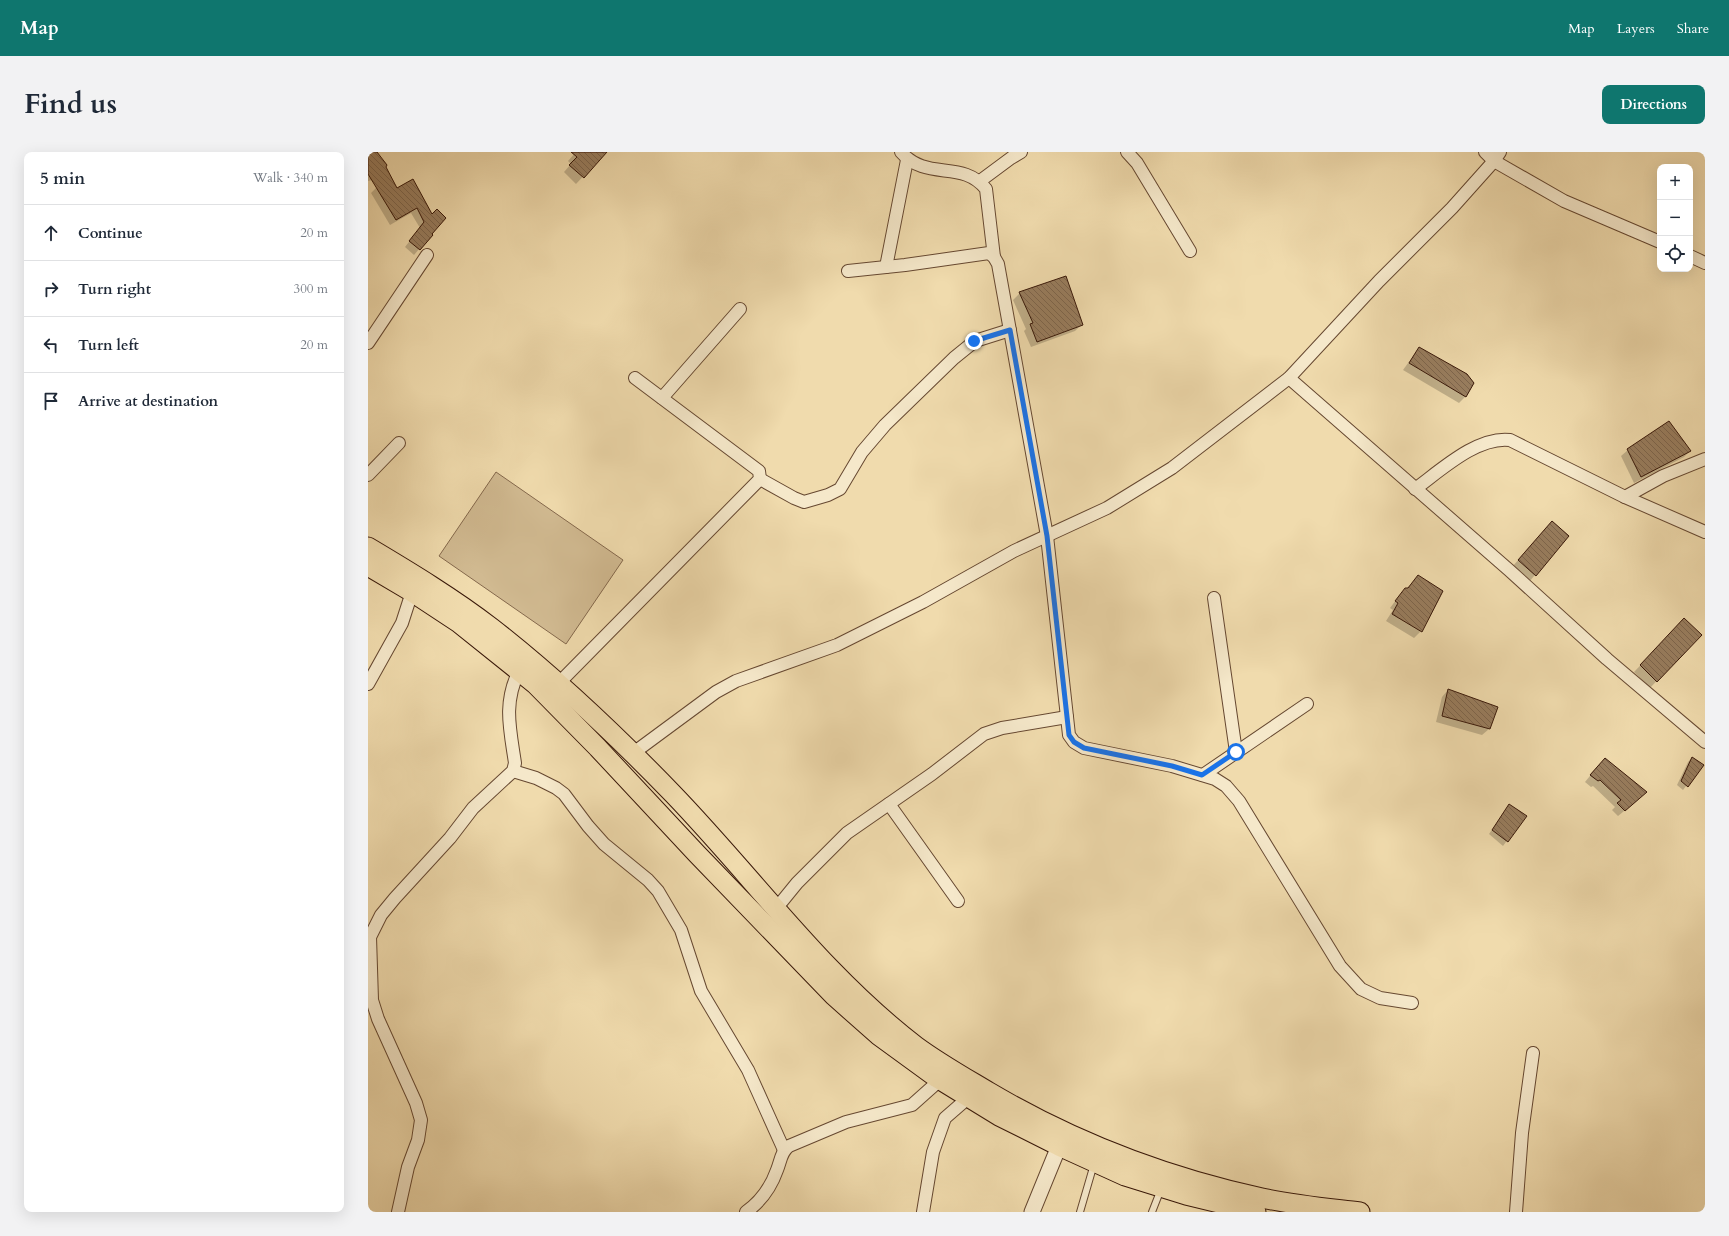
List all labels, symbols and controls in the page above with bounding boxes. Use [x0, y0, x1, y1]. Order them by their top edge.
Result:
text: Map [20, 15, 59, 41]
text: Map [1568, 19, 1595, 38]
text: Layers [1617, 19, 1655, 38]
text: Share [1677, 19, 1709, 38]
text: Find us [24, 85, 117, 123]
button: Directions [1602, 85, 1705, 124]
map controls [1657, 164, 1693, 272]
button: + [1657, 164, 1693, 200]
text: 5 min [40, 167, 85, 190]
text: Walk · 340 m [253, 169, 328, 187]
button: − [1657, 200, 1693, 236]
icon: ahead [40, 222, 62, 244]
text: Continue [78, 223, 143, 243]
text: 20 m [300, 224, 328, 242]
button: locate [1657, 236, 1693, 272]
icon: right [40, 278, 62, 300]
text: Turn right [78, 279, 151, 299]
text: 300 m [294, 280, 328, 298]
route end [965, 332, 983, 350]
icon: left [40, 334, 62, 356]
text: Turn left [78, 335, 139, 355]
text: 20 m [300, 336, 328, 354]
icon: arrive [40, 390, 62, 412]
text: Arrive at destination [78, 391, 218, 411]
route start [1227, 743, 1245, 761]

